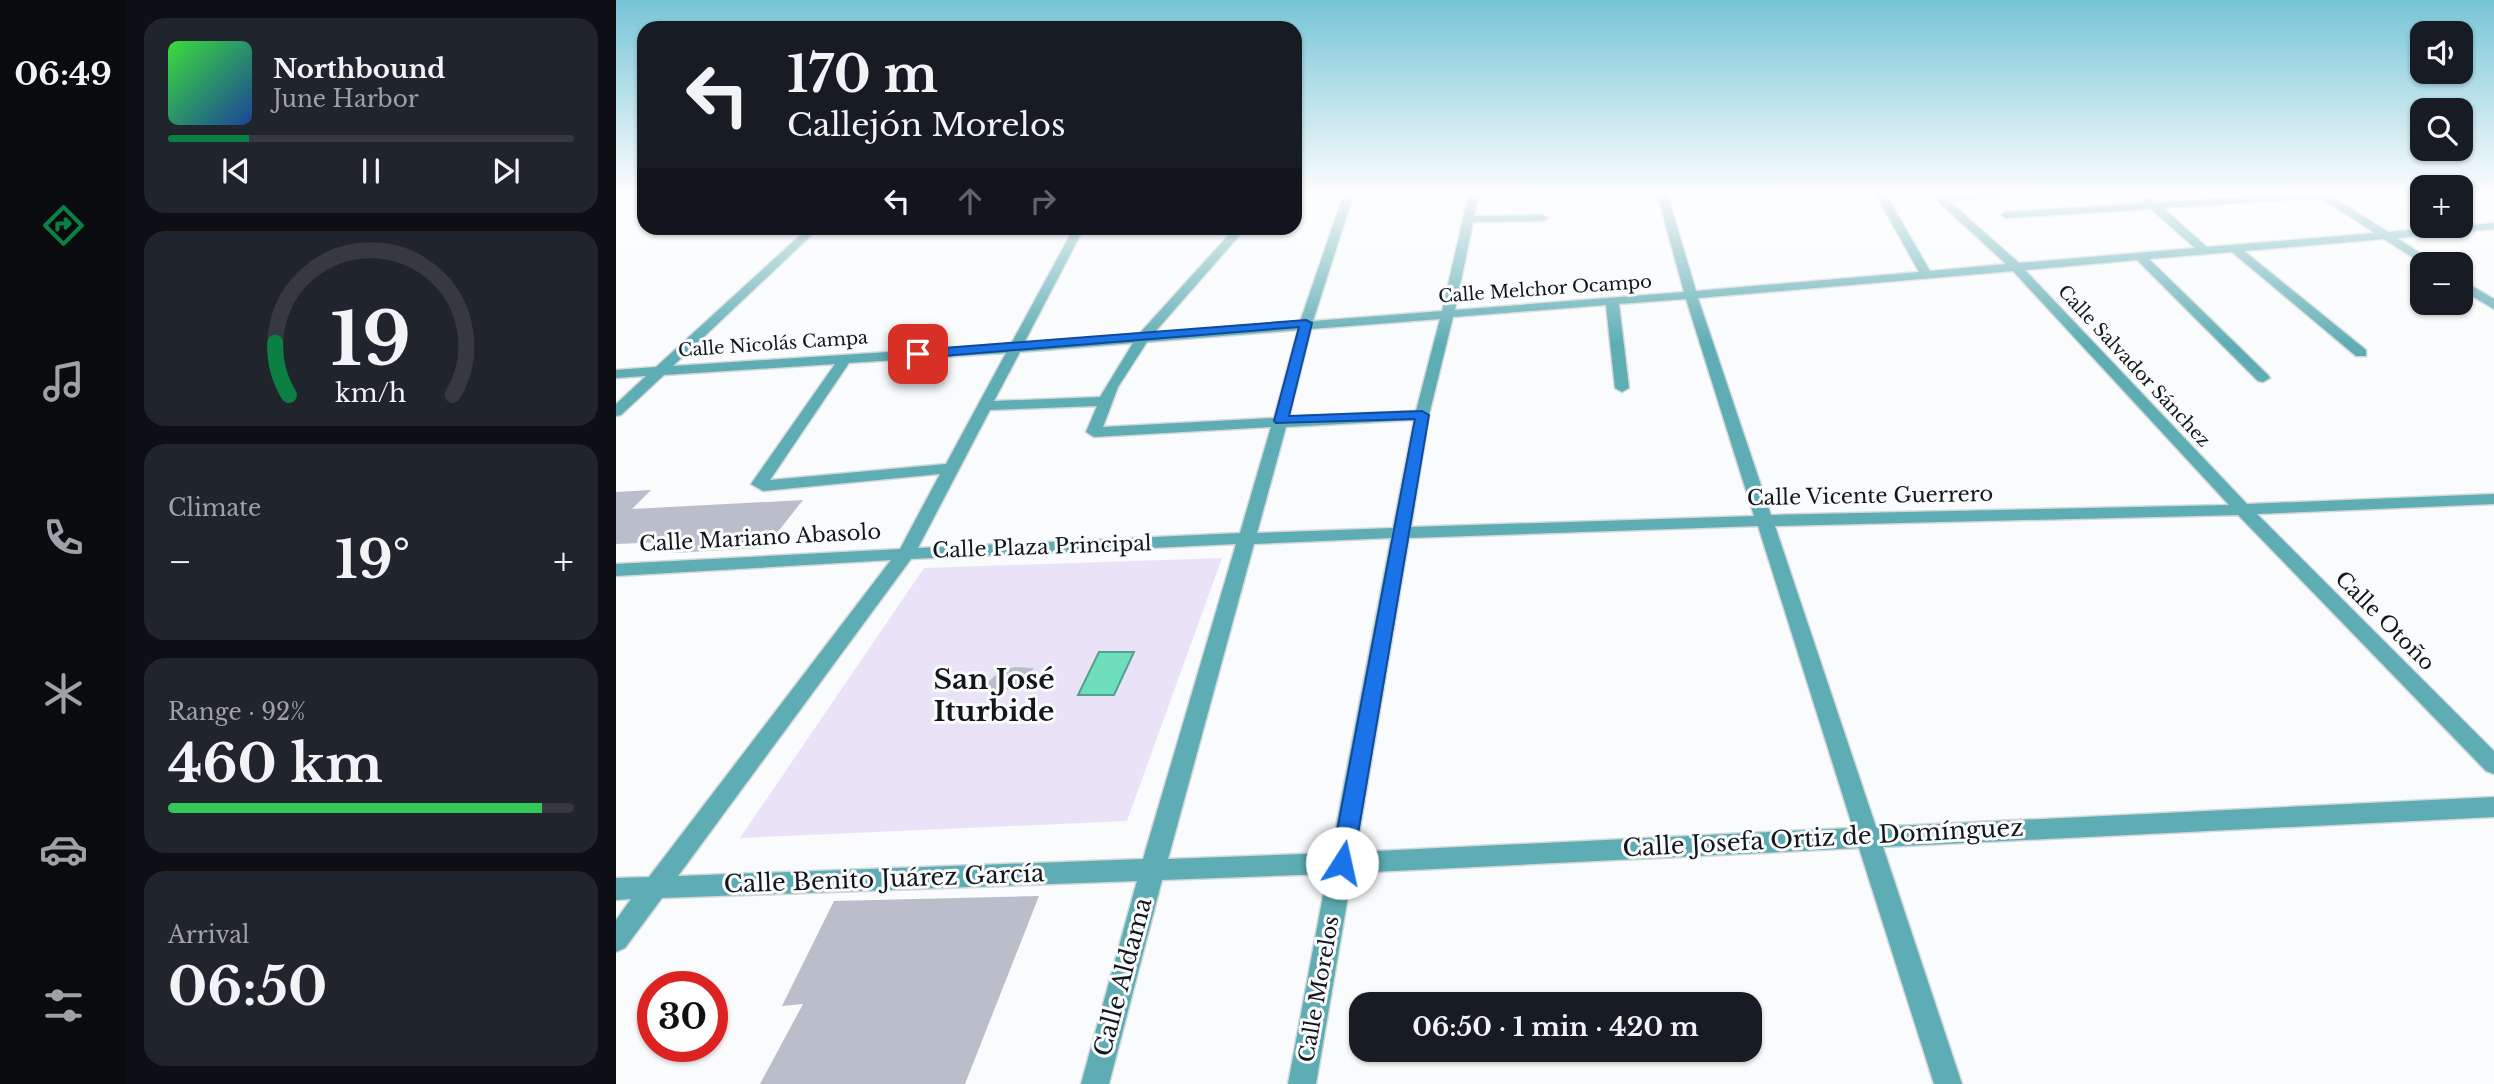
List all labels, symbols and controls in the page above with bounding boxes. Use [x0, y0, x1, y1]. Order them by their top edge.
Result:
map controls [2410, 21, 2473, 315]
button: sound [2410, 21, 2473, 84]
text: 170 m [787, 44, 938, 105]
icon: left [672, 49, 763, 140]
text: Northbound [273, 53, 445, 85]
text: 06:49 [14, 54, 112, 94]
text: June Harbor [273, 85, 419, 113]
button: search [2410, 98, 2473, 161]
text: Callejón Morelos [787, 105, 1065, 145]
icon: previous [217, 152, 255, 190]
icon: pause [352, 152, 390, 190]
icon: next [487, 152, 525, 190]
button: + [2410, 175, 2473, 238]
icon: left [878, 182, 916, 220]
icon: ahead [951, 182, 989, 220]
icon: right [1024, 182, 1062, 220]
icon: directions [39, 201, 88, 250]
button: − [2410, 252, 2473, 315]
street label: Calle Melchor Ocampo [1438, 271, 1652, 307]
street label: Calle Salvador Sánchez [2053, 281, 2215, 451]
text: 19 [331, 294, 411, 385]
pin [888, 324, 948, 384]
street label: Calle Nicolás Campa [677, 326, 869, 362]
icon: arrive [899, 335, 937, 373]
icon: music [39, 357, 88, 406]
text: km/h [336, 378, 406, 409]
street label: Calle Vicente Guerrero [1747, 481, 1993, 511]
text: Climate [168, 494, 261, 522]
icon: phone [39, 513, 88, 562]
street label: Calle Mariano Abasolo [638, 519, 882, 557]
text: 19° [335, 528, 410, 592]
street label: Calle Plaza Principal [932, 530, 1152, 564]
text: − [168, 538, 192, 585]
text: + [553, 538, 574, 585]
street label: Calle Otoño [2330, 566, 2440, 676]
district label: San José Iturbide [933, 662, 1055, 729]
icon: climate [39, 669, 88, 718]
text: Range · 92% [168, 698, 306, 726]
text: 460 km [168, 732, 383, 796]
street label: Calle Josefa Ortiz de Domínguez [1622, 813, 2024, 862]
icon: car [39, 825, 88, 874]
position arrow [1305, 826, 1379, 900]
street label: Calle Benito Juárez García [723, 858, 1045, 899]
street label: Calle Aldama [1087, 894, 1158, 1059]
street label: Calle Morelos [1293, 914, 1345, 1064]
text: Arrival [168, 921, 249, 949]
text: 06:50 [168, 955, 327, 1019]
speed limit sign: 30 [637, 971, 728, 1062]
icon: filters [39, 981, 88, 1030]
text: 06:50 · 1 min · 420 m [1412, 1011, 1699, 1043]

